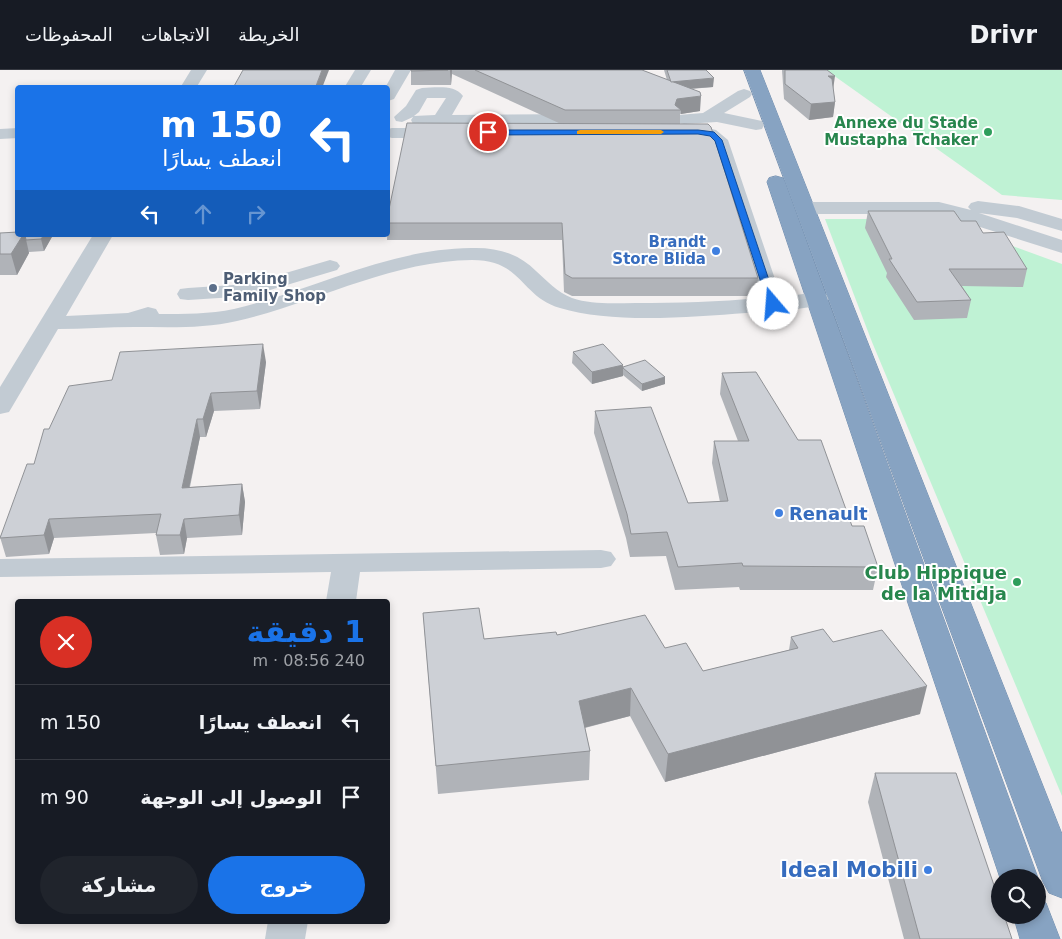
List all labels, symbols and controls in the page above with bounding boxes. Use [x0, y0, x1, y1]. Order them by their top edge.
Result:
text: Drivr [970, 21, 1037, 49]
text: المحفوظات [25, 24, 113, 45]
text: الاتجاهات [141, 24, 210, 45]
text: الخريطة [238, 24, 299, 45]
text: 150 m [160, 105, 282, 145]
icon: left [300, 105, 365, 170]
pin [467, 111, 509, 153]
place label: Annexe du Stade Mustapha Tchaker [824, 114, 979, 149]
icon: arrive [474, 118, 502, 146]
marker: Annexe du Stade Mustapha Tchaker [982, 126, 994, 138]
text: انعطف يسارًا [162, 146, 282, 171]
icon: left [136, 200, 164, 228]
icon: ahead [189, 200, 217, 228]
icon: right [242, 200, 270, 228]
place label: Brandt Store Blida [612, 233, 706, 268]
marker: Brandt Store Blida [710, 245, 722, 257]
place label: Parking Family Shop [223, 270, 326, 305]
position arrow [746, 277, 798, 329]
marker: Parking Family Shop [207, 282, 219, 294]
place label: Renault [789, 503, 868, 524]
marker: Renault [773, 507, 785, 519]
place label: Club Hippique de la Mitidja [865, 562, 1007, 604]
marker: Club Hippique de la Mitidja [1011, 576, 1023, 588]
text: 1 دقيقة [247, 614, 365, 649]
button: close [40, 616, 92, 668]
text: 240 m · 08:56 [252, 651, 365, 670]
icon: left [337, 708, 365, 736]
text: 150 m [40, 711, 101, 733]
text: انعطف يسارًا [199, 711, 322, 733]
icon: arrive [337, 783, 365, 811]
text: 90 m [40, 786, 89, 808]
text: الوصول إلى الوجهة [140, 786, 322, 808]
button: مشاركة [40, 856, 198, 914]
button: خروج [208, 856, 365, 914]
place label: Ideal Mobili [780, 858, 918, 882]
marker: Ideal Mobili [922, 864, 934, 876]
map controls [991, 869, 1046, 924]
button: search [991, 869, 1046, 924]

